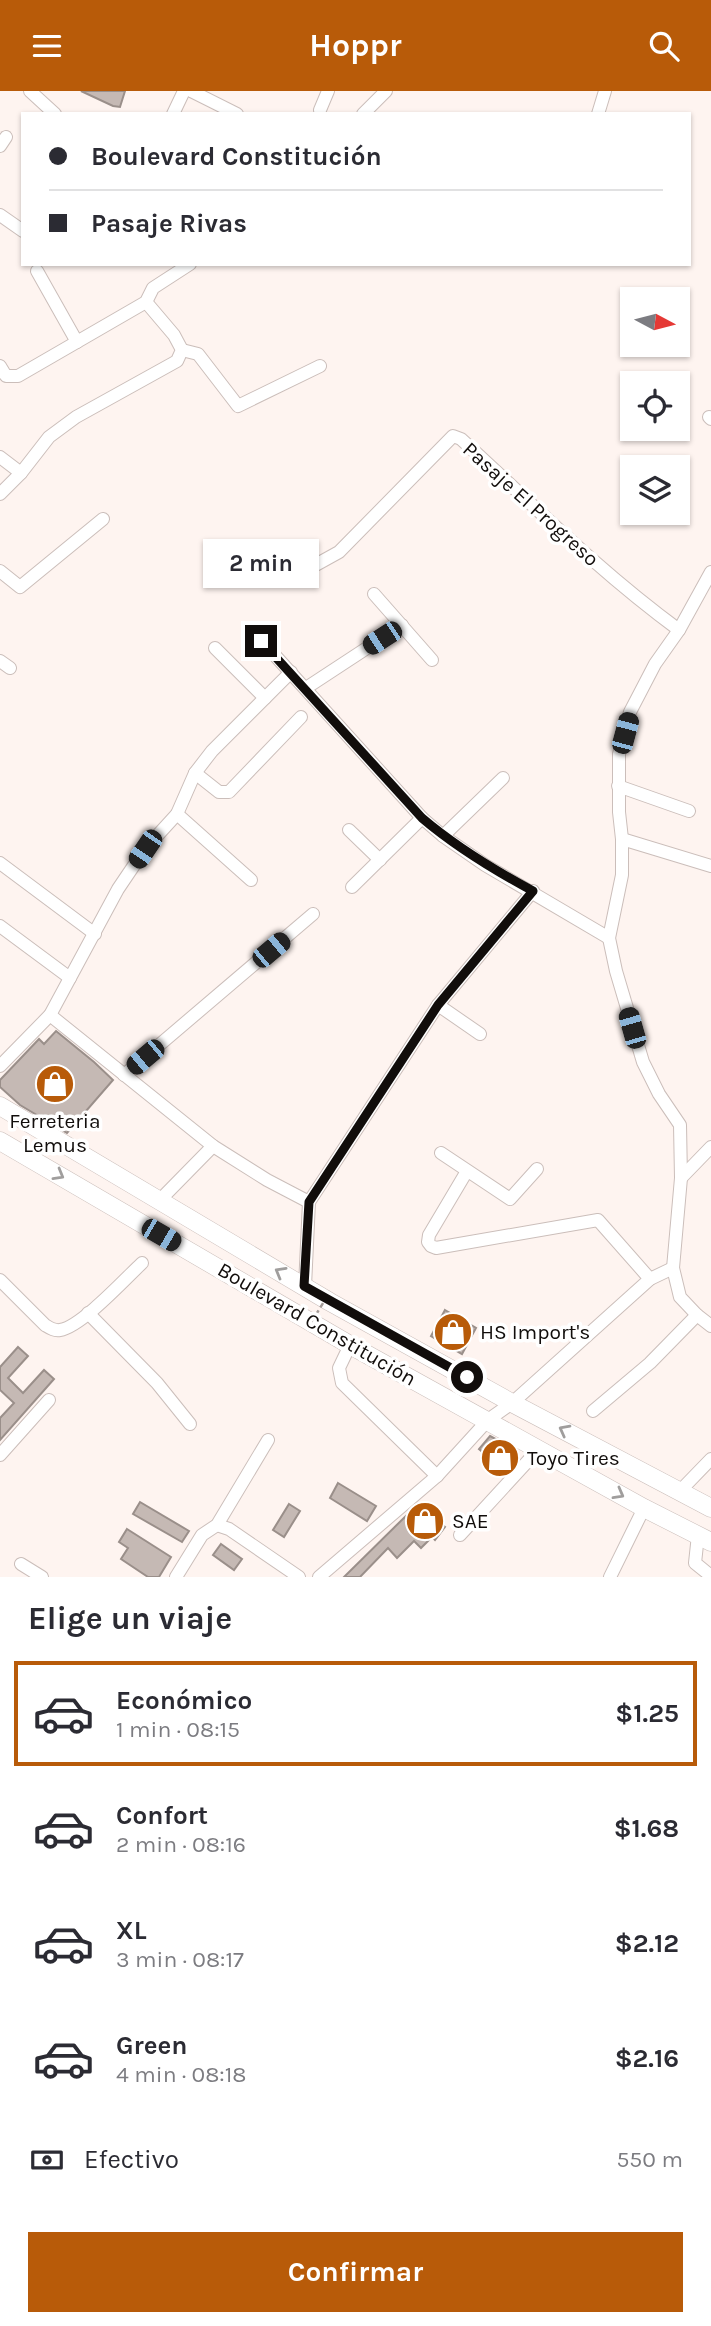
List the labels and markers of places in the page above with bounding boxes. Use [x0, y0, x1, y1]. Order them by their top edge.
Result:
shop icon: Ferreteria Lemus [34, 1063, 76, 1105]
place label: Ferreteria Lemus [9, 1109, 101, 1157]
shop icon: HS Import's [432, 1311, 474, 1353]
place label: HS Import's [480, 1320, 590, 1344]
shop icon: Toyo Tires [479, 1437, 521, 1479]
place label: Toyo Tires [527, 1446, 620, 1470]
shop icon: SAE [404, 1500, 446, 1542]
place label: SAE [452, 1509, 489, 1533]

